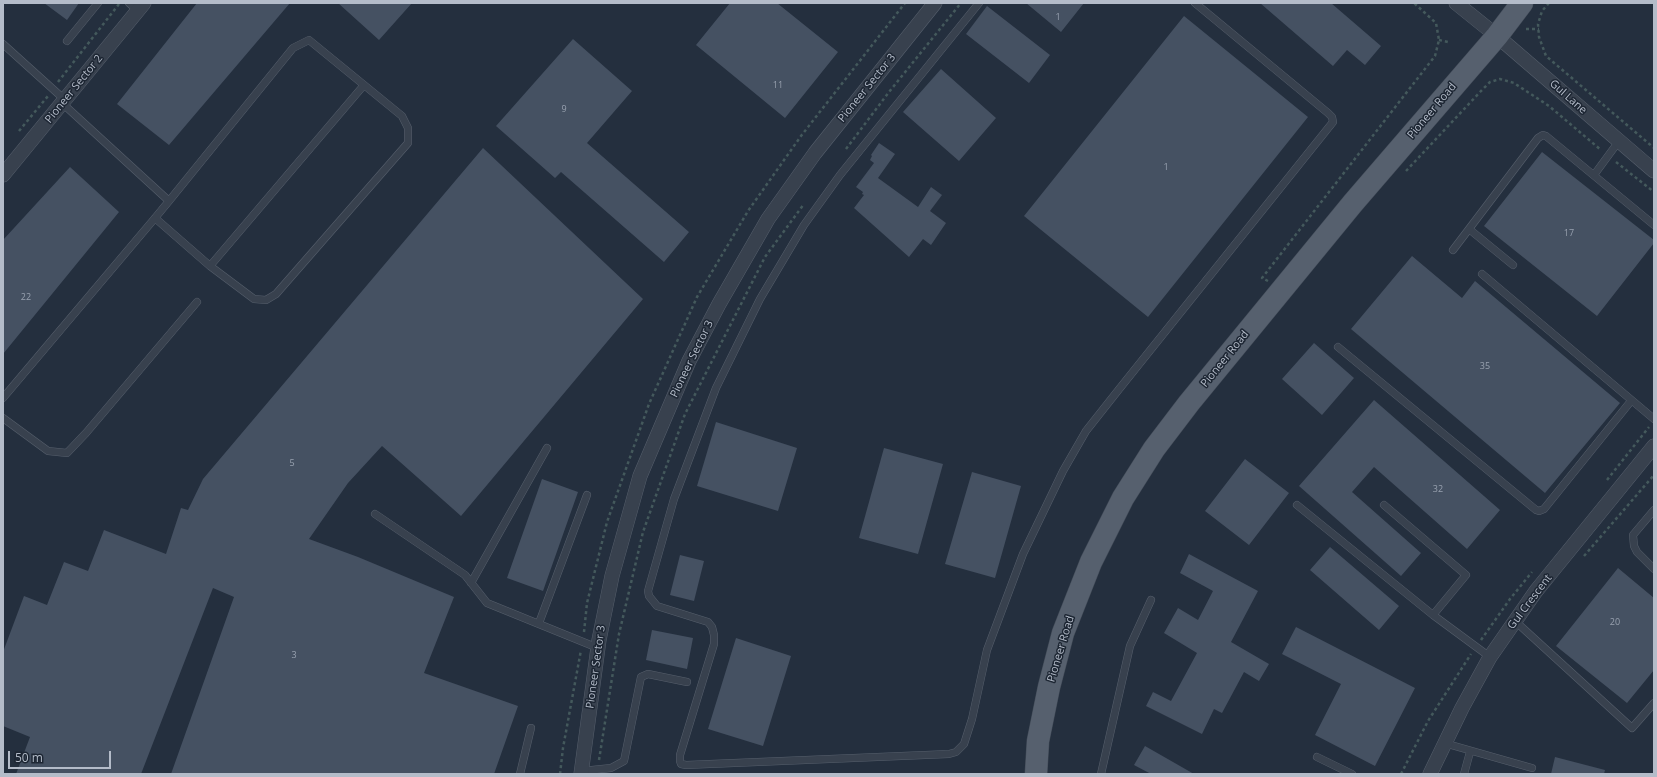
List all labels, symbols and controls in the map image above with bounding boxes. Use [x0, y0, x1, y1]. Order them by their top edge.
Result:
house number: 1 [1055, 12, 1061, 22]
street label: Pioneer Sector 3 [835, 51, 899, 125]
street label: Pioneer Sector 2 [42, 52, 106, 126]
street label: Gul Lane [1547, 77, 1589, 117]
house number: 11 [773, 80, 783, 90]
street label: Pioneer Road [1405, 80, 1459, 142]
house number: 9 [561, 104, 567, 114]
house number: 1 [1163, 162, 1169, 172]
house number: 17 [1564, 228, 1574, 238]
house number: 22 [21, 292, 31, 302]
street label: Pioneer Sector 3 [668, 318, 716, 400]
street label: Pioneer Road [1198, 328, 1252, 390]
house number: 35 [1480, 361, 1490, 371]
house number: 5 [289, 458, 295, 468]
house number: 32 [1433, 484, 1443, 494]
street label: Gul Crescent [1505, 572, 1555, 632]
street label: Pioneer Road [1045, 614, 1077, 684]
house number: 20 [1610, 617, 1620, 627]
street label: Pioneer Sector 3 [584, 624, 608, 710]
house number: 3 [291, 650, 297, 660]
scale bar [10, 743, 113, 769]
text: 50 m [15, 749, 43, 766]

